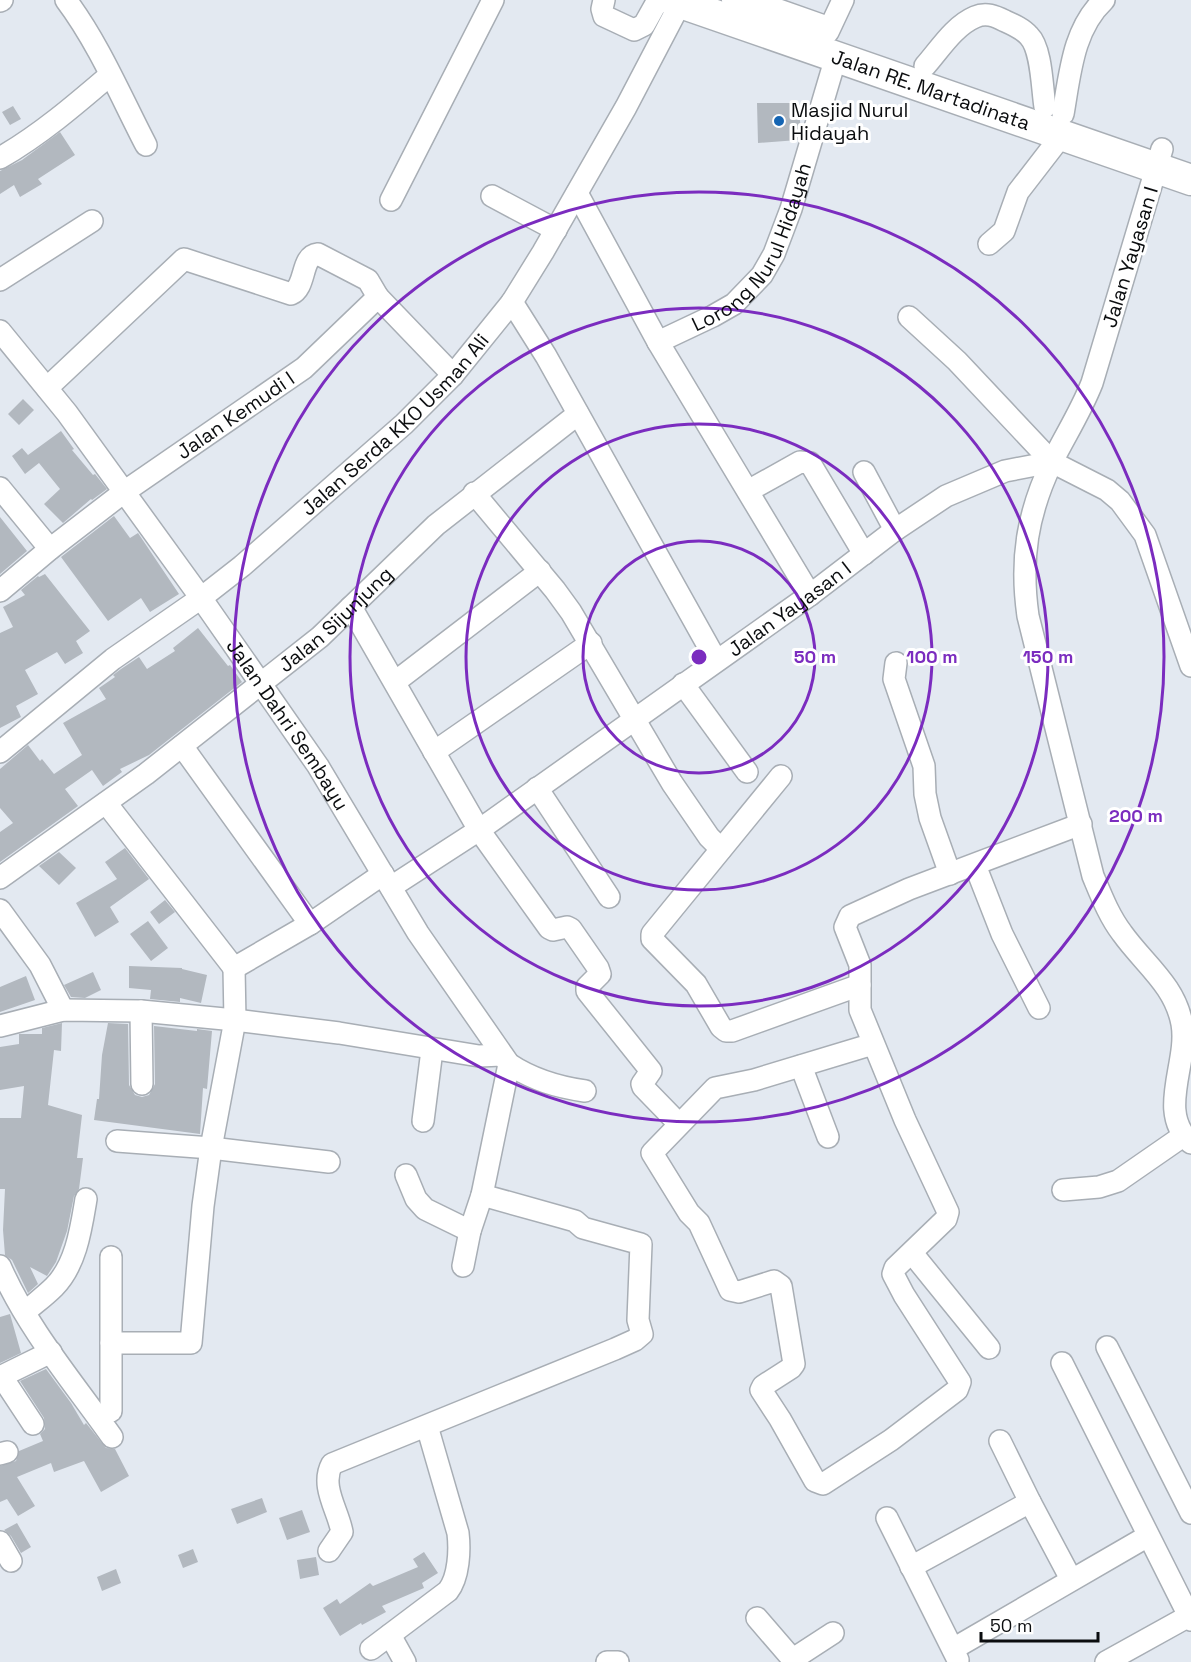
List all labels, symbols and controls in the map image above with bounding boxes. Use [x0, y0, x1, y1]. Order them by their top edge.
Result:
street label: Jalan RE. Martadinata [828, 43, 1034, 136]
place label: Masjid Nurul Hidayah [791, 97, 908, 146]
marker: Masjid Nurul Hidayah [772, 114, 786, 128]
street label: Lorong Nurul Hidayah [687, 160, 817, 337]
street label: Jalan Yayasan I [1096, 183, 1164, 331]
street label: Jalan Serda KKO Usman Ali [296, 328, 494, 521]
street label: Jalan Kemudi I [171, 366, 299, 465]
street label: Jalan Yayasan I [723, 555, 856, 662]
street label: Jalan Sijunjung [273, 561, 398, 678]
street label: Jalan Dahri Sembayu [221, 634, 355, 815]
text: 50 m [794, 645, 836, 668]
text: 100 m [906, 645, 958, 668]
text: 150 m [1023, 645, 1073, 668]
centre of rings [689, 647, 709, 667]
text: 200 m [1109, 804, 1163, 827]
scale bar [981, 1605, 1098, 1643]
text: 50 m [990, 1614, 1032, 1637]

